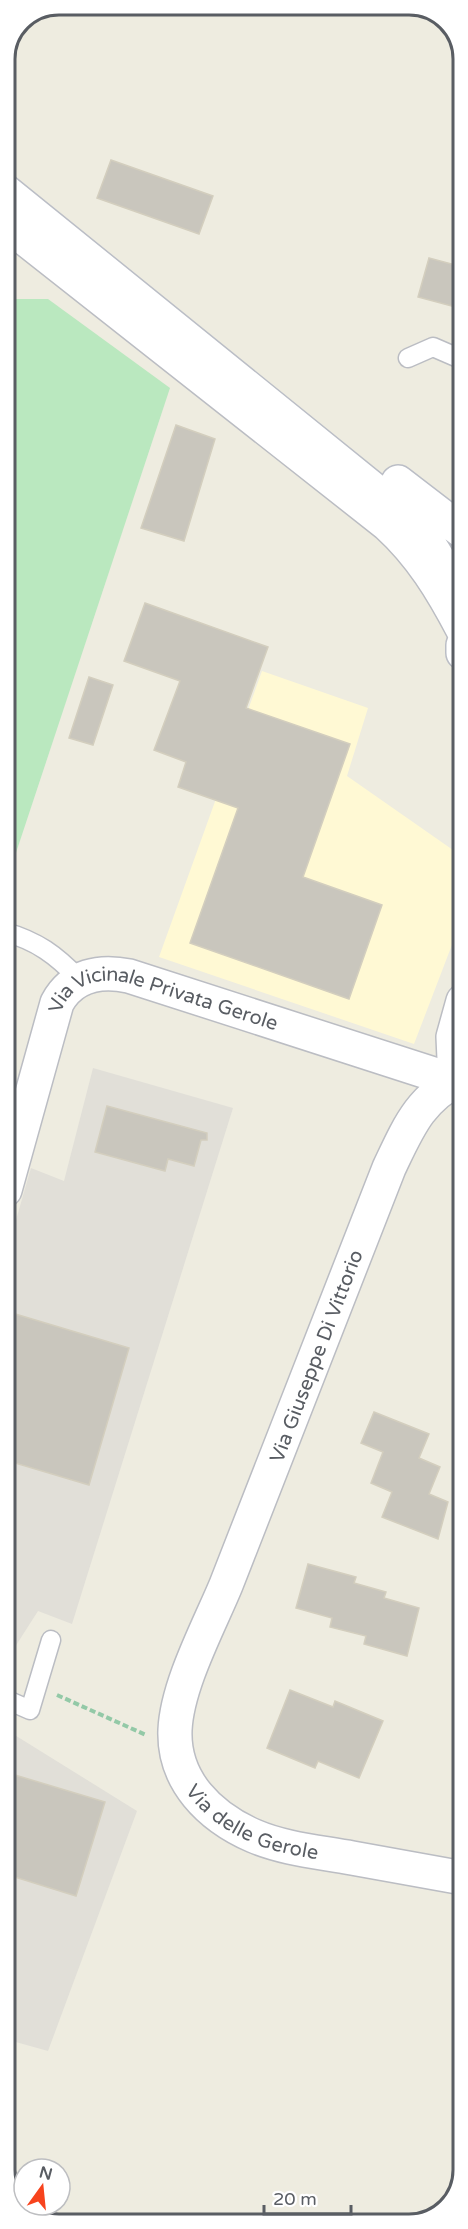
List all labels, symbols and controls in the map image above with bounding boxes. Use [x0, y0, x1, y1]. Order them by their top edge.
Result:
text: Via Vicinale Privata Gerole [44, 963, 281, 1036]
street label: Via Vicinale Privata Gerole [45, 1007, 293, 1039]
street label: Via Giuseppe Di Vittorio [265, 1247, 369, 1466]
street label: Via delle Gerole [180, 1780, 320, 1865]
north arrow [12, 2157, 72, 2217]
text: N [37, 2162, 54, 2185]
scale bar [264, 2178, 351, 2216]
text: 20 m [273, 2188, 317, 2210]

